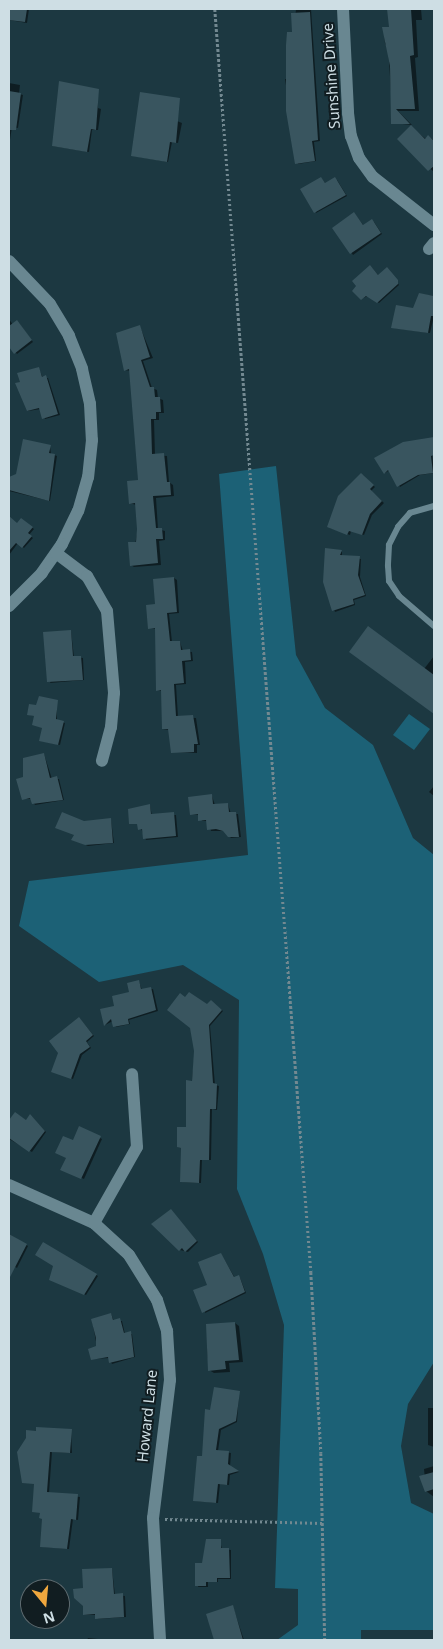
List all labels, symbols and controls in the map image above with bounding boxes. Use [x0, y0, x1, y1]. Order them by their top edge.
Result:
street label: Sunshine Drive [318, 23, 344, 129]
street label: Howard Lane [133, 1369, 161, 1463]
north arrow [20, 1579, 70, 1629]
text: N [41, 1607, 57, 1629]

